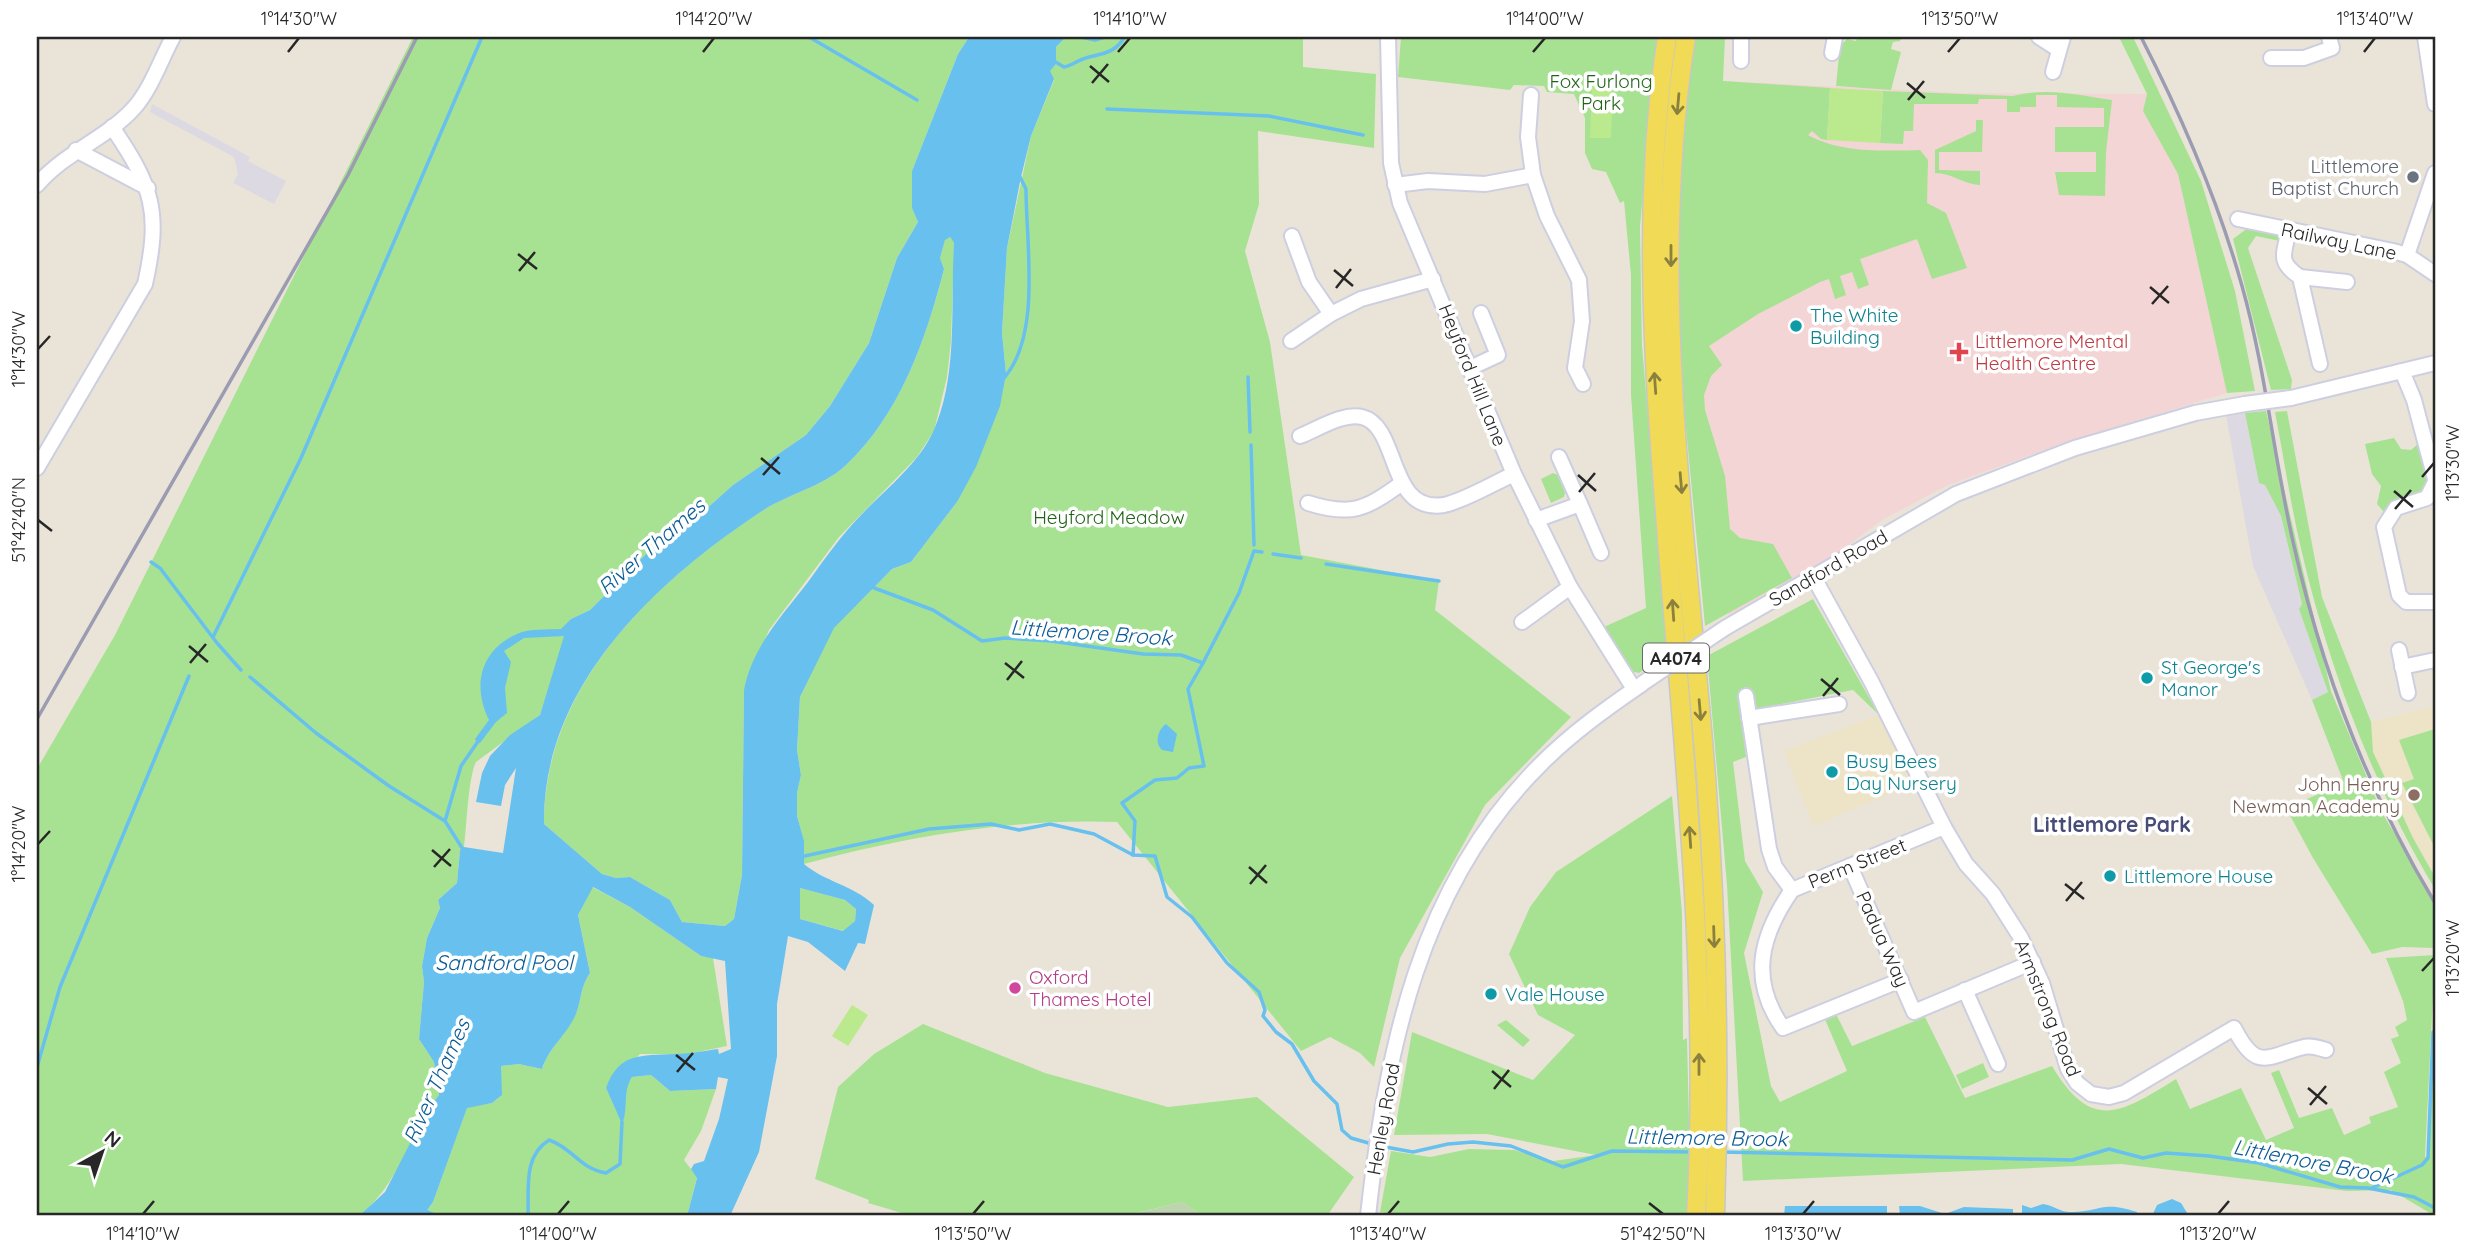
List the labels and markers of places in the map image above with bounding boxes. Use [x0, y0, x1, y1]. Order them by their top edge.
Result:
place label: Littlemore Baptist Church [2271, 154, 2399, 200]
marker: Littlemore Baptist Church [2405, 169, 2421, 185]
place label: The White Building [1810, 303, 1898, 349]
marker: The White Building [1788, 318, 1804, 334]
place label: Littlemore Mental Health Centre [1975, 329, 2128, 375]
marker: Littlemore Mental Health Centre [1949, 342, 1969, 362]
place label: St George's Manor [2161, 655, 2261, 701]
marker: St George's Manor [2139, 670, 2155, 686]
place label: Busy Bees Day Nursery [1846, 749, 1957, 795]
marker: Busy Bees Day Nursery [1824, 764, 1840, 780]
place label: John Henry Newman Academy [2232, 772, 2400, 818]
marker: John Henry Newman Academy [2406, 787, 2422, 803]
place label: Littlemore House [2124, 864, 2273, 888]
marker: Littlemore House [2102, 868, 2118, 884]
place label: Oxford Thames Hotel [1029, 965, 1152, 1011]
marker: Oxford Thames Hotel [1007, 980, 1023, 996]
place label: Vale House [1505, 982, 1605, 1006]
marker: Vale House [1483, 986, 1499, 1002]

